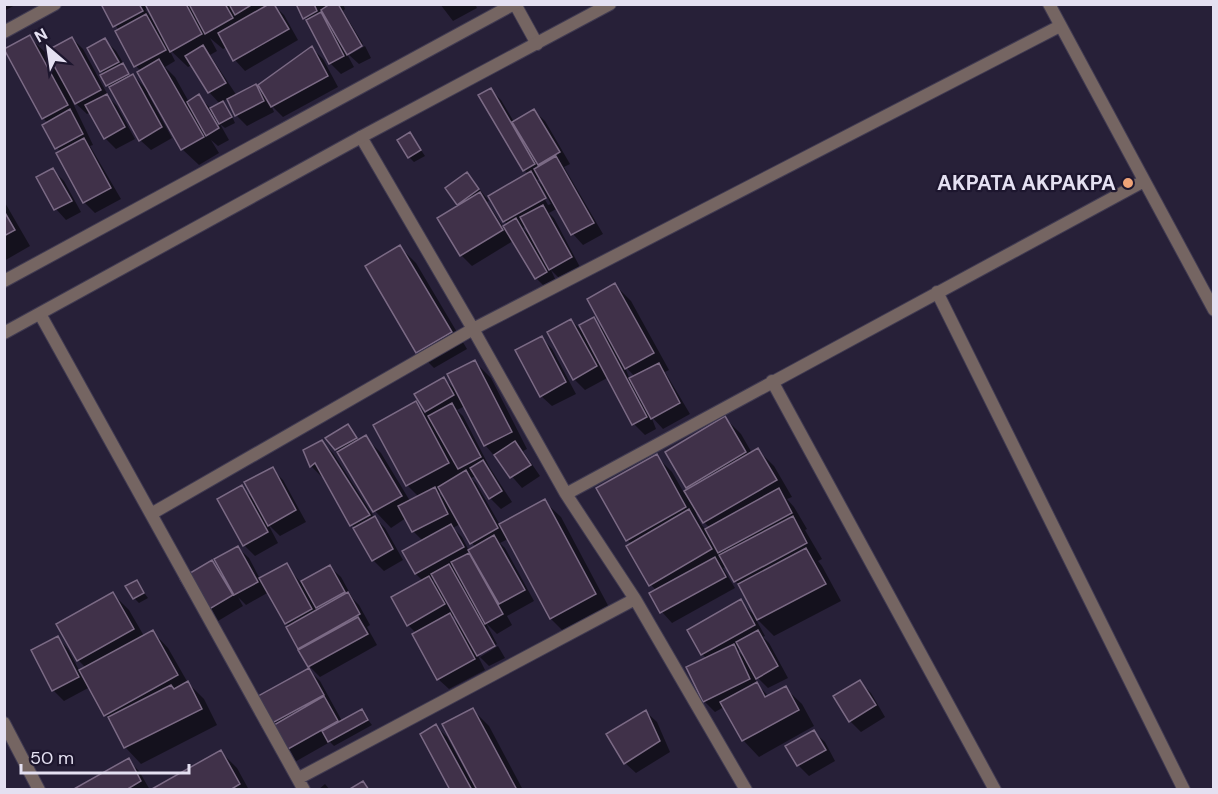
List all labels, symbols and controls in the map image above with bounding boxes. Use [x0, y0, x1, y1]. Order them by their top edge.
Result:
north arrow [18, 18, 78, 78]
text: N [31, 23, 51, 47]
place label: AKPATA AKPAKPA [937, 169, 1116, 197]
marker: AKPATA AKPAKPA [1121, 176, 1135, 190]
scale bar [21, 737, 189, 775]
text: 50 m [30, 746, 74, 770]

